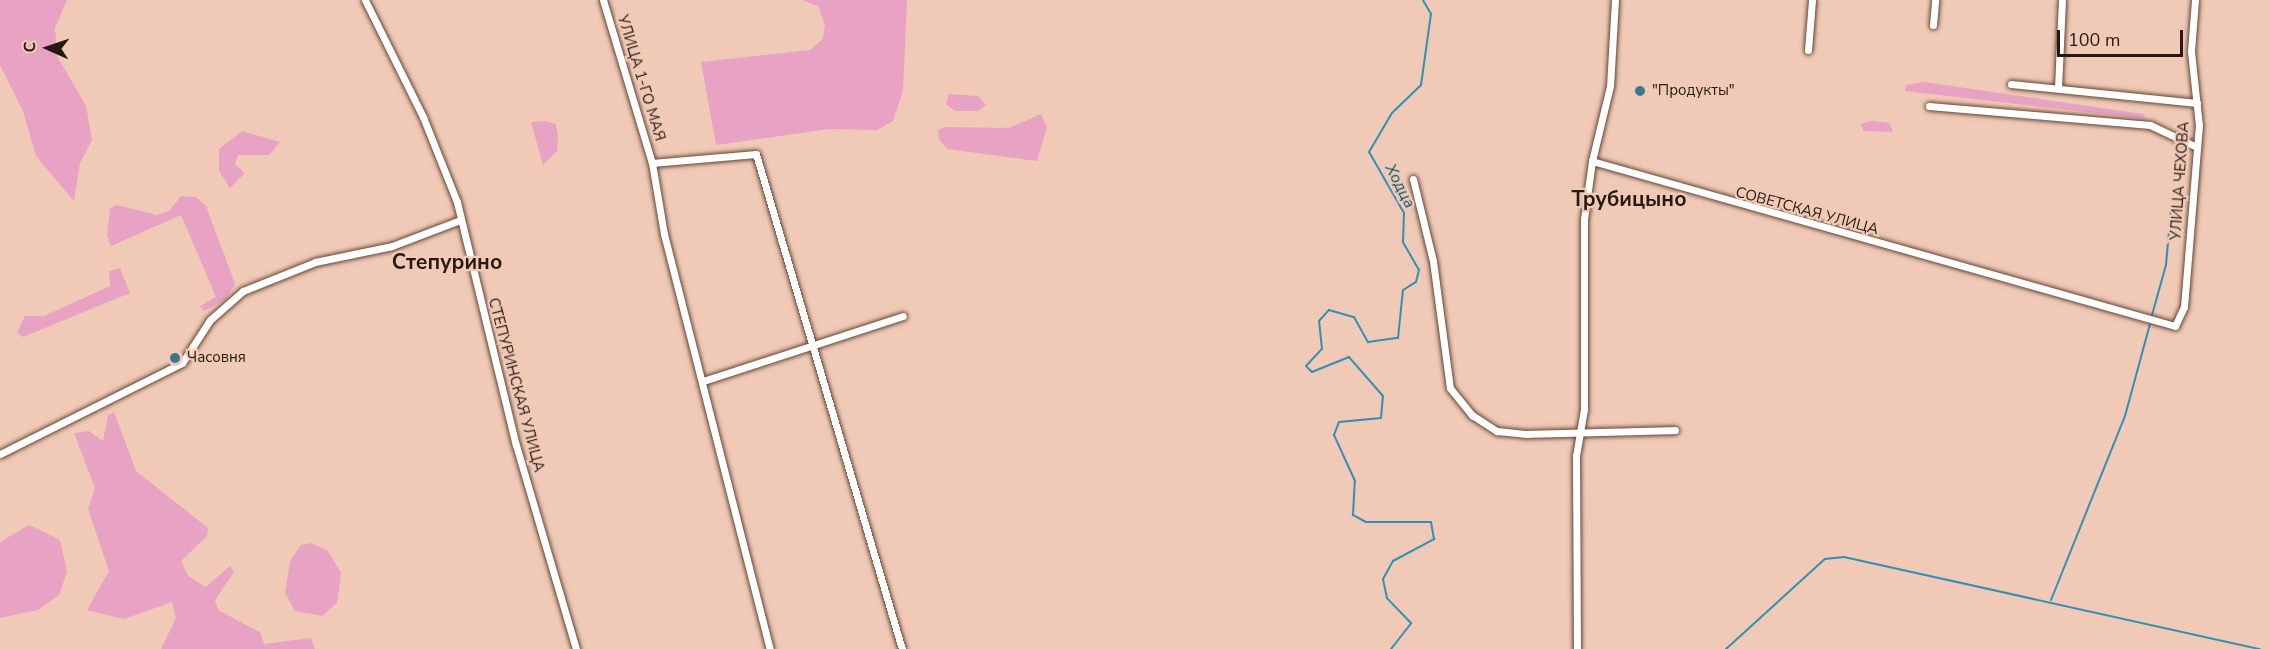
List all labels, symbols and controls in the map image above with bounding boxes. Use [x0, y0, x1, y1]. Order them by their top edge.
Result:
street label: УЛИЦА 1-ГО МАЯ [613, 13, 669, 143]
north arrow [18, 18, 78, 78]
scale bar [2060, 18, 2186, 56]
text: 100 m [2068, 28, 2120, 52]
text: С [19, 41, 41, 53]
place label: "Продукты" [1652, 82, 1735, 100]
marker: "Продукты" [1633, 84, 1647, 98]
street label: УЛИЦА ЧЕХОВА [2167, 121, 2193, 241]
water label: Ходца [1381, 161, 1419, 211]
street label: СОВЕТСКАЯ УЛИЦА [1733, 183, 1881, 239]
district label: Трубицыно [1571, 186, 1687, 212]
district label: Степурино [392, 249, 502, 275]
street label: СТЕПУРИНСКАЯ УЛИЦА [484, 296, 548, 474]
place label: Часовня [187, 349, 246, 367]
marker: Часовня [168, 351, 182, 365]

